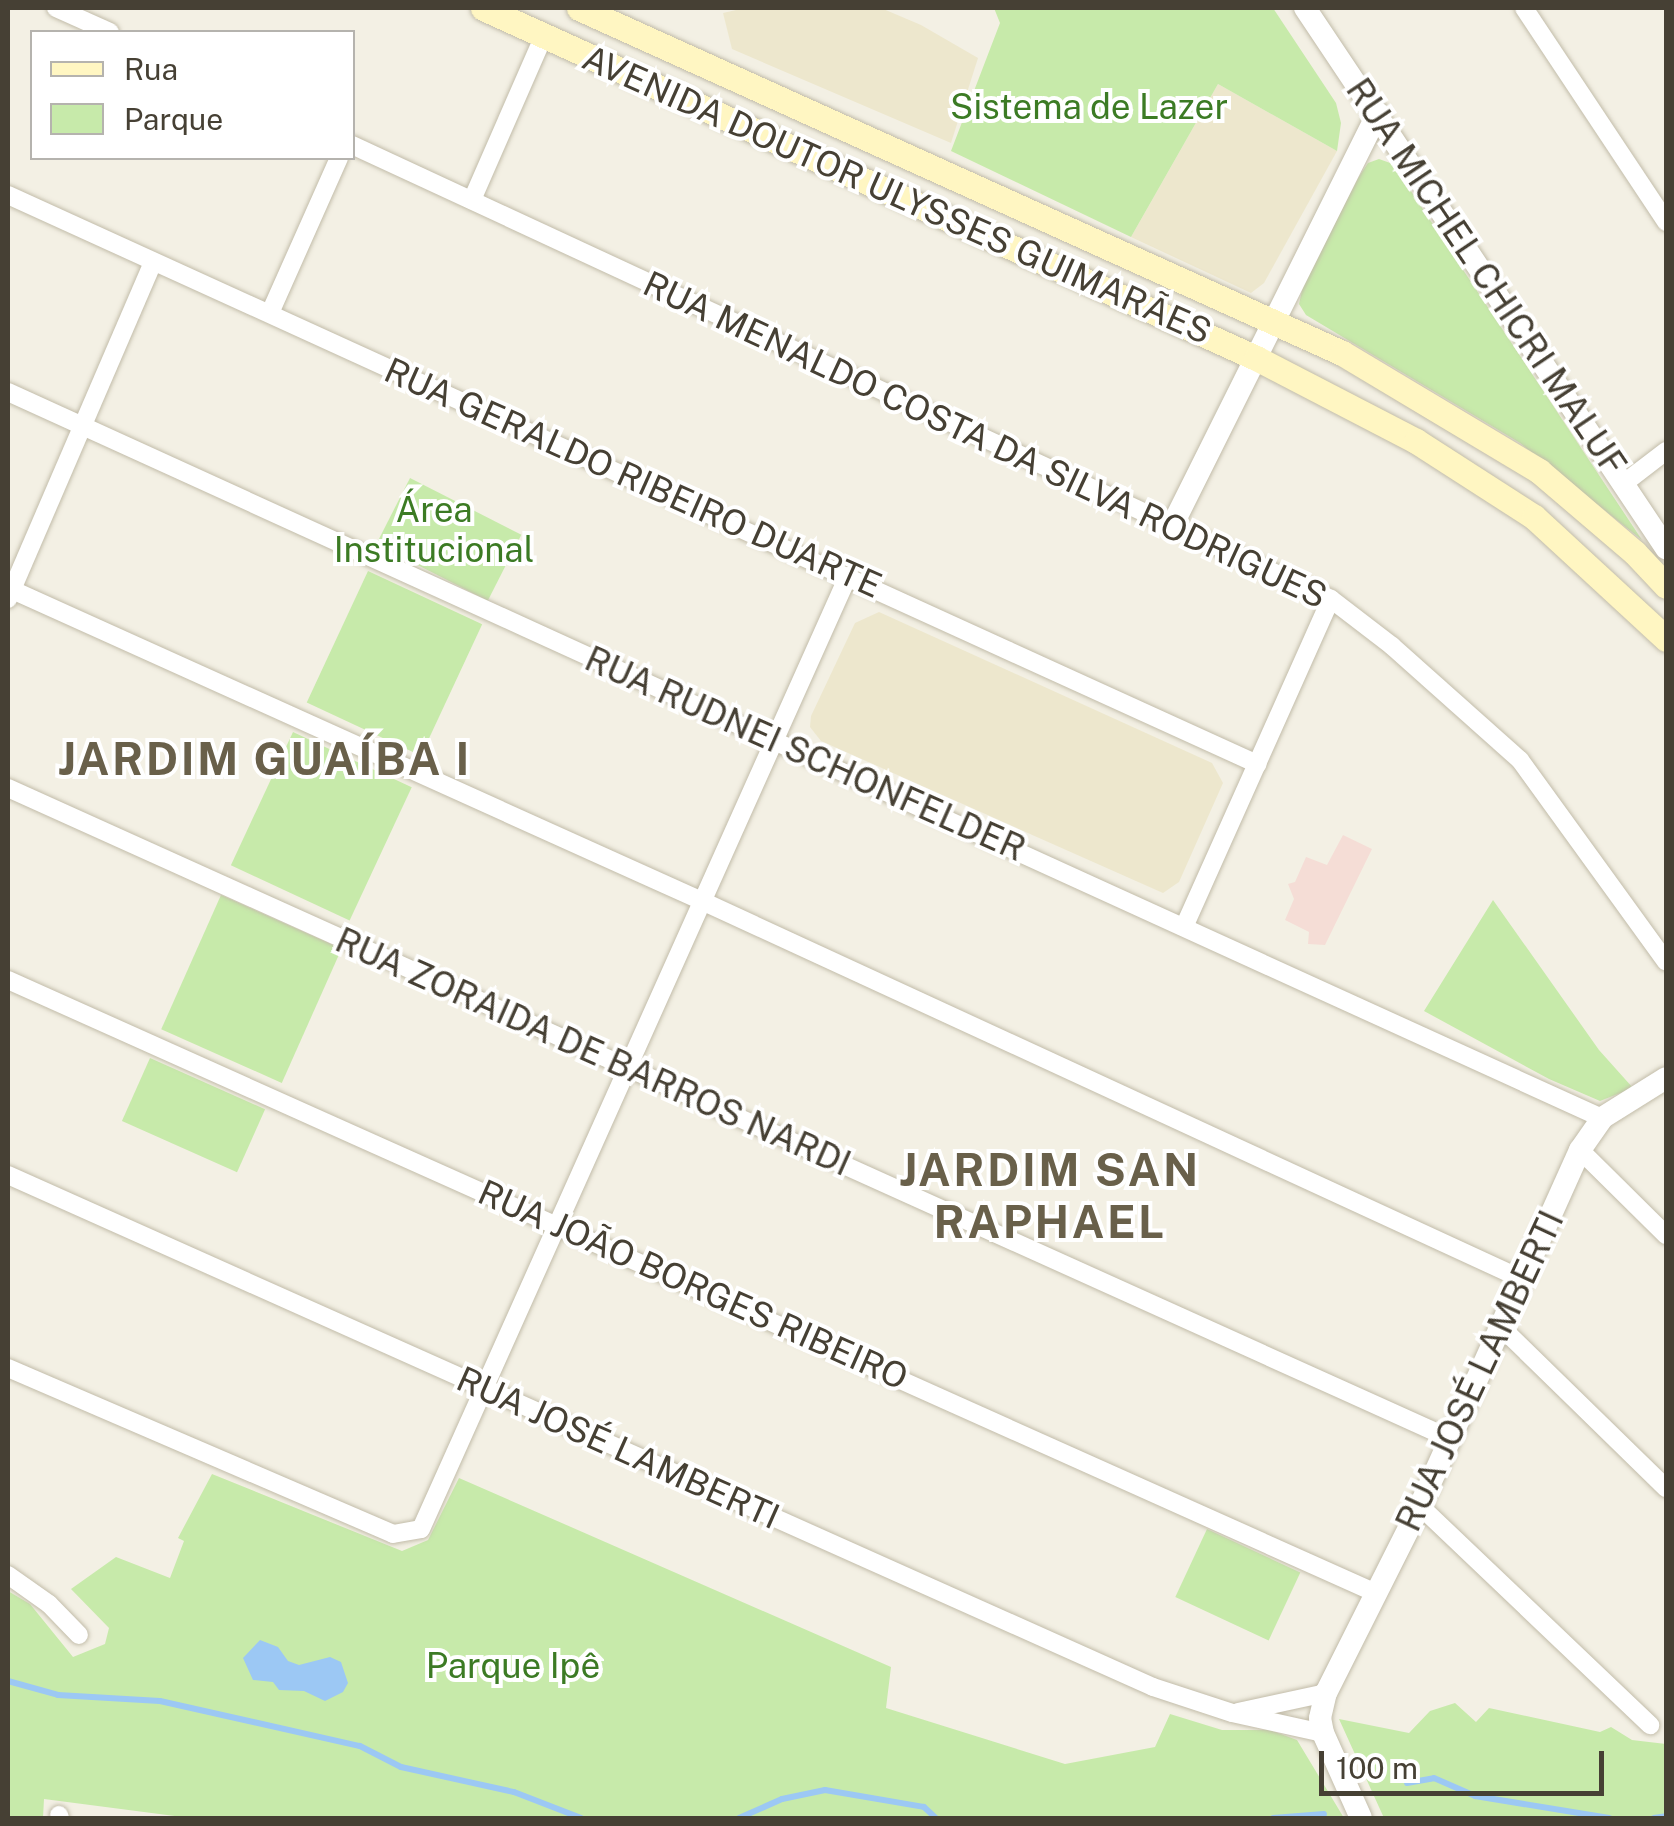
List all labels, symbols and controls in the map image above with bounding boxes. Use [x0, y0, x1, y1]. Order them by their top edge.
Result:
legend [30, 30, 355, 160]
street label: AVENIDA DOUTOR ULYSSES GUIMARÃES [576, 37, 1218, 353]
text: Rua [124, 51, 178, 87]
street label: RUA MICHEL CHICRI MALUF [1337, 71, 1635, 483]
park label: Sistema de Lazer [950, 86, 1228, 128]
text: Parque [124, 101, 223, 137]
street label: RUA MENALDO COSTA DA SILVA RODRIGUES [637, 263, 1333, 617]
street label: RUA GERALDO RIBEIRO DUARTE [378, 349, 888, 607]
park label: Área Institucional [334, 489, 534, 571]
street label: RUA RUDNEI SCHONFELDER [579, 638, 1031, 870]
district label: JARDIM GUAÍBA I [58, 732, 472, 786]
street label: RUA ZORAIDA DE BARROS NARDI [329, 919, 857, 1185]
district label: JARDIM SAN RAPHAEL [899, 1143, 1201, 1249]
street label: RUA JOÃO BORGES RIBEIRO [472, 1171, 914, 1399]
street label: RUA JOSÉ LAMBERTI [1387, 1204, 1573, 1538]
street label: RUA JOSÉ LAMBERTI [450, 1358, 786, 1538]
park label: Parque Ipê [426, 1645, 600, 1687]
scale bar [1324, 1731, 1609, 1793]
text: 100 m [1336, 1750, 1418, 1786]

